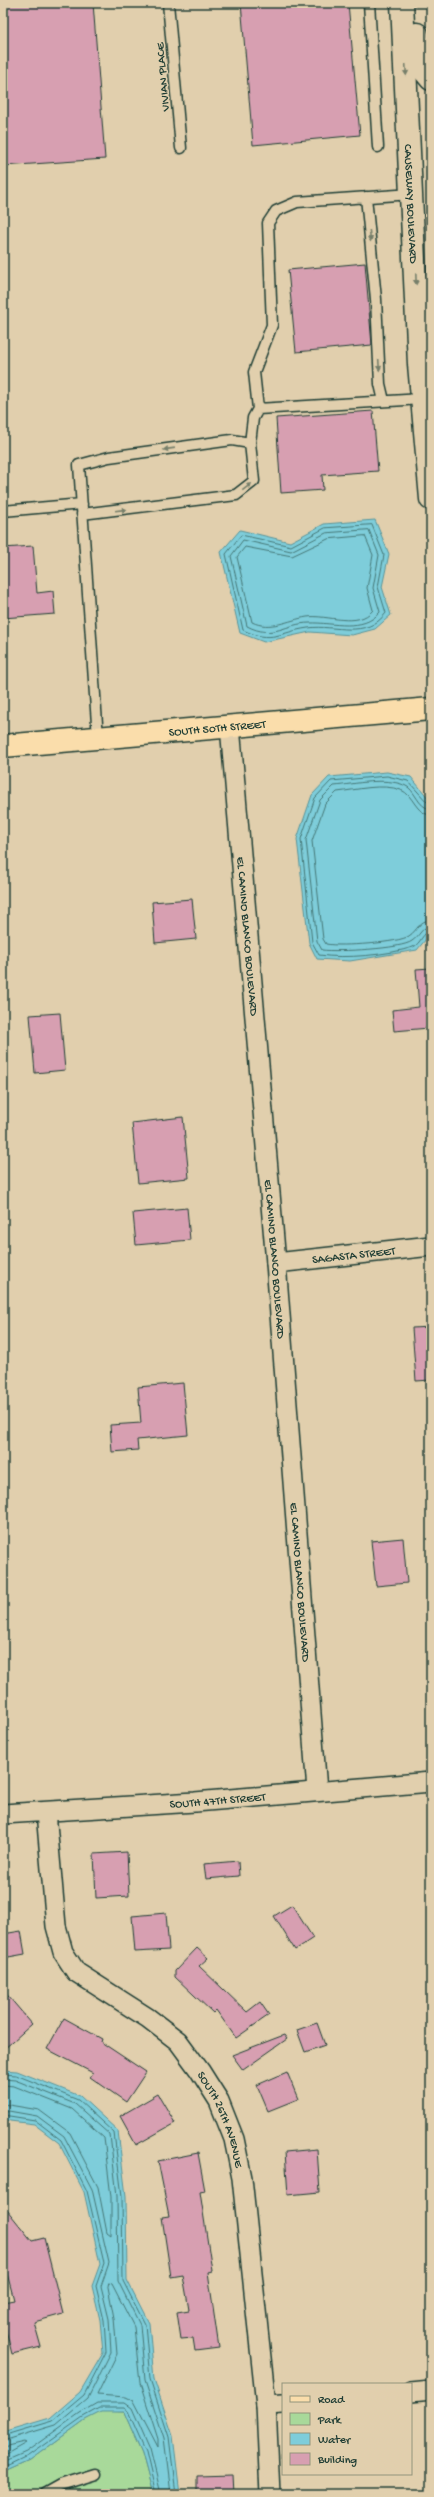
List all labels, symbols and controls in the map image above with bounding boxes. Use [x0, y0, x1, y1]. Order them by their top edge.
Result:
street label: VIVIAN PLACE [154, 41, 174, 113]
one-way arrow [402, 64, 409, 76]
street label: CAUSEWAY BOULEVARD [400, 144, 419, 264]
one-way arrow [366, 230, 373, 242]
one-way arrow [412, 273, 419, 285]
one-way arrow [376, 359, 383, 371]
one-way arrow [163, 446, 175, 452]
one-way arrow [242, 482, 253, 491]
one-way arrow [115, 507, 127, 513]
street label: SOUTH 50TH STREET [168, 718, 268, 741]
street label: EL CAMINO BLANCO BOULEVARD [232, 856, 260, 1017]
street label: EL CAMINO BLANCO BOULEVARD [260, 1179, 287, 1339]
street label: SAGASTA STREET [311, 1245, 397, 1268]
street label: EL CAMINO BLANCO BOULEVARD [286, 1502, 312, 1663]
street label: SOUTH 47TH STREET [169, 1791, 268, 1813]
street label: SOUTH 26TH AVENUE [193, 2069, 245, 2170]
legend [282, 2383, 412, 2475]
text: Road [318, 2394, 345, 2408]
text: Park [317, 2414, 343, 2428]
text: Water [318, 2434, 352, 2448]
text: Building [317, 2454, 357, 2468]

